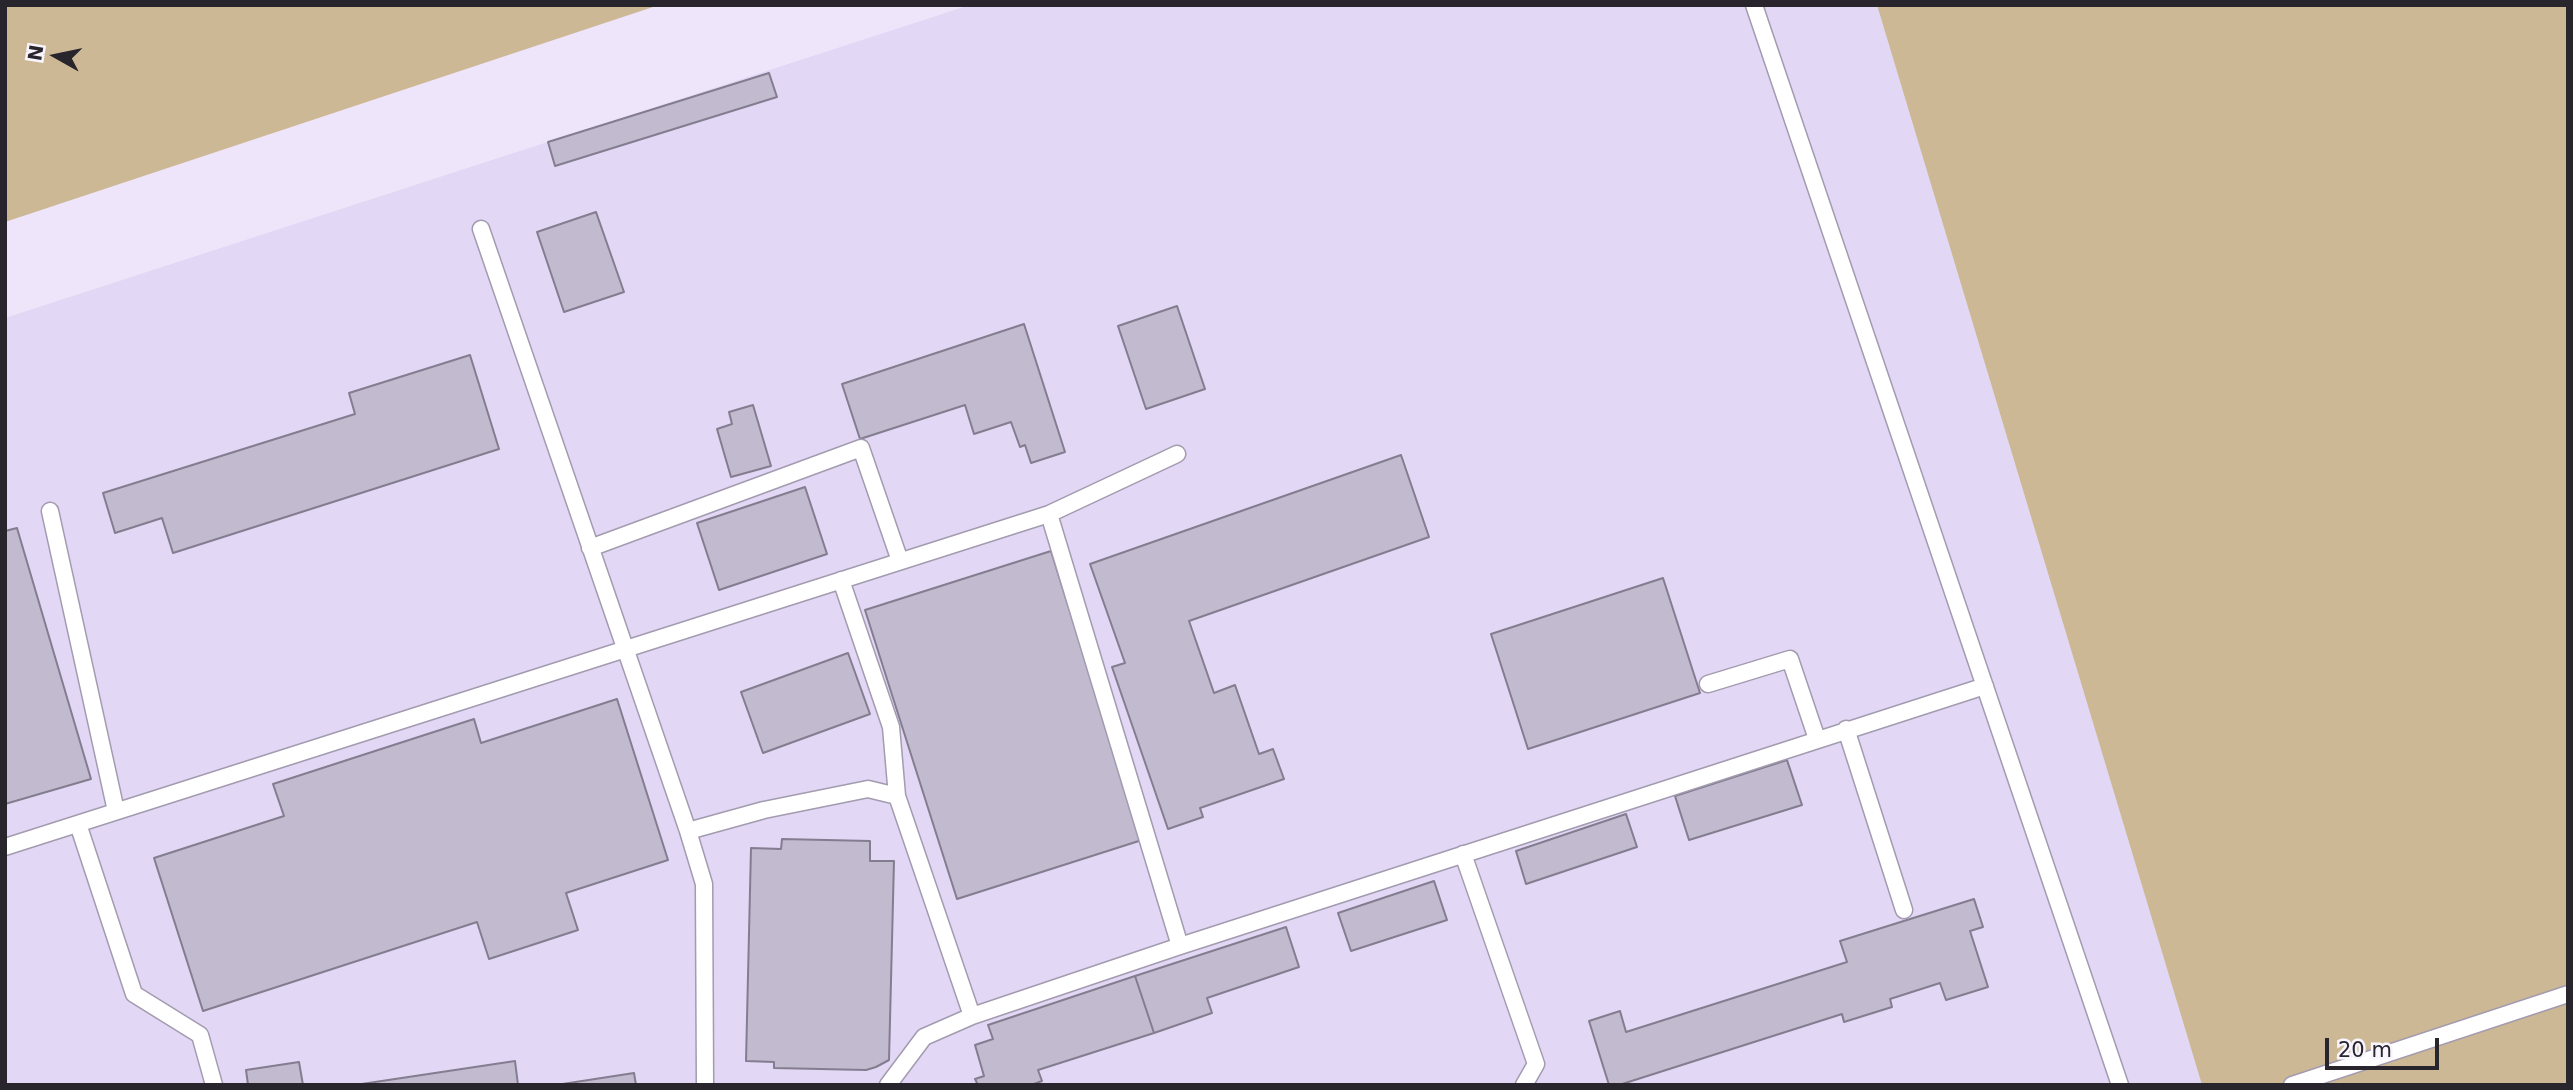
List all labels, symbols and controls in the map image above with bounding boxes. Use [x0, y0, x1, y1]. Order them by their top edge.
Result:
north arrow [21, 21, 91, 91]
text: N [23, 43, 47, 62]
scale bar [2328, 1024, 2442, 1068]
text: 20 m [2338, 1038, 2392, 1062]

